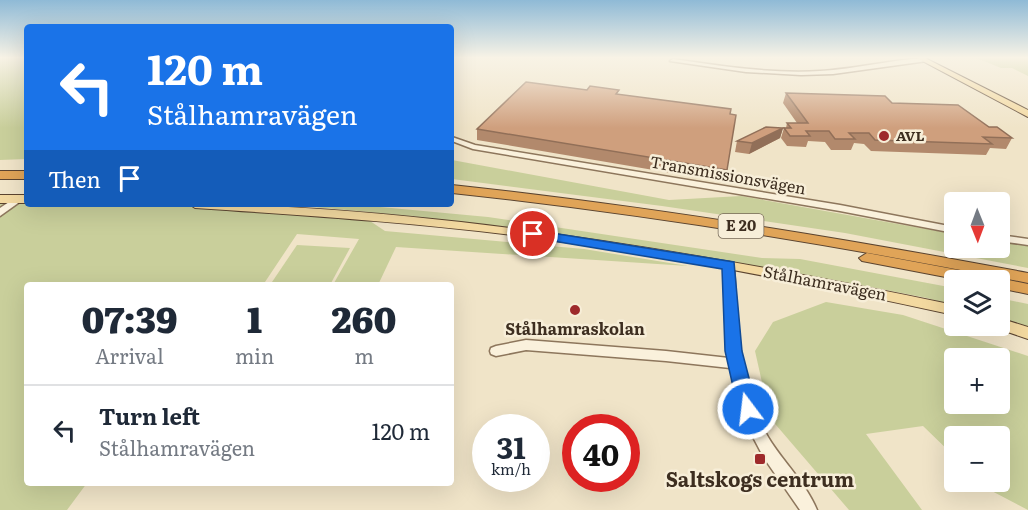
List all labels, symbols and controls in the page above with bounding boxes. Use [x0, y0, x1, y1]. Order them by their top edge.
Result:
text: 120 m [147, 36, 263, 98]
icon: left [48, 48, 126, 126]
text: Stålhamravägen [147, 93, 358, 133]
place label: AVL [896, 125, 925, 145]
marker: AVL [877, 129, 891, 143]
street label: Transmissionsvägen [648, 149, 808, 200]
text: Then [48, 162, 101, 195]
icon: arrive [113, 162, 146, 195]
north arrow [944, 192, 1010, 258]
map controls [944, 192, 1010, 492]
pin [507, 208, 558, 259]
road number: E 20 [718, 214, 764, 238]
icon: arrive [516, 217, 549, 250]
street label: Stålhamravägen [762, 258, 889, 306]
button: layers [944, 270, 1010, 336]
text: 07:39 [81, 291, 178, 344]
text: 1 [247, 291, 262, 344]
text: 260 [332, 291, 397, 344]
marker: Stålhamraskolan [568, 303, 582, 317]
place label: Stålhamraskolan [505, 316, 645, 340]
text: Arrival [95, 340, 164, 370]
text: min [235, 340, 274, 370]
text: m [354, 340, 374, 370]
button: + [944, 348, 1010, 414]
position arrow [716, 377, 780, 441]
text: Turn left [99, 399, 200, 432]
icon: left [48, 414, 81, 447]
text: 120 m [371, 414, 430, 447]
speed limit sign: 40 [562, 414, 640, 492]
text: 31 [496, 424, 526, 468]
button: − [944, 426, 1010, 492]
text: Stålhamravägen [99, 432, 255, 462]
marker: Saltskogs centrum [753, 452, 767, 466]
text: km/h [491, 457, 531, 480]
place label: Saltskogs centrum [666, 463, 854, 493]

